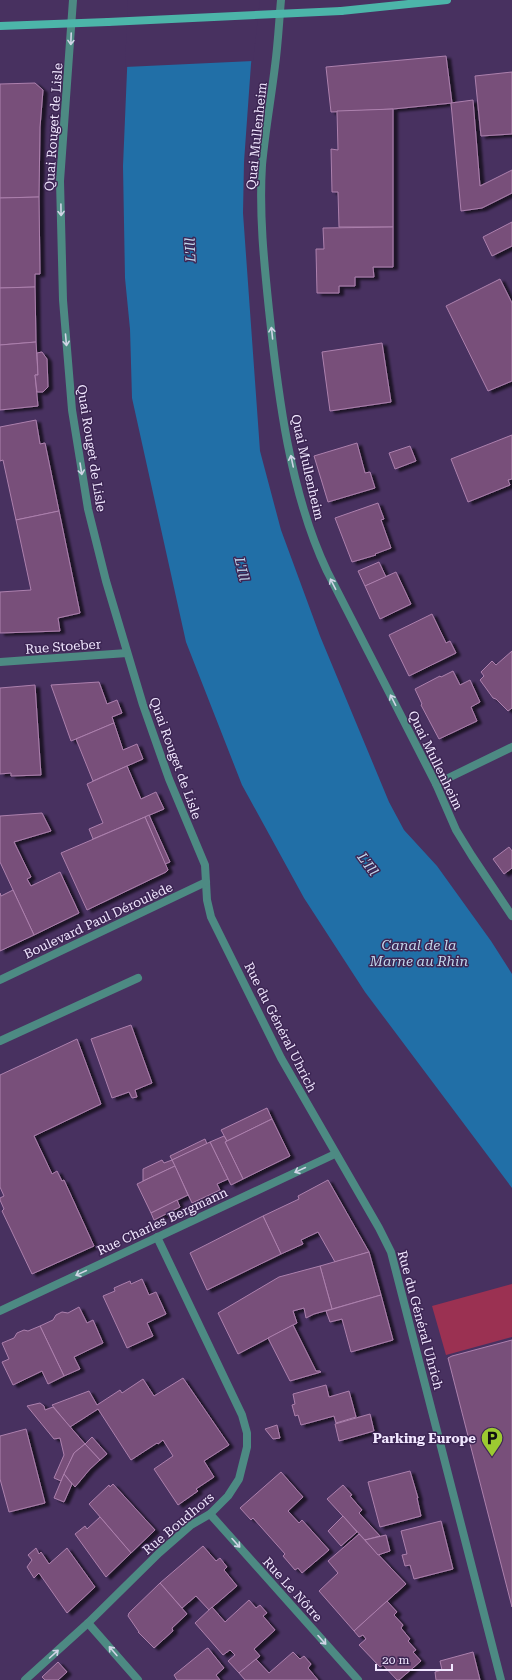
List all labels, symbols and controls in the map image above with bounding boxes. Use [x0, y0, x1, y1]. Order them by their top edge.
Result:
one-way arrow [67, 32, 74, 45]
street label: Quai Rouget de Lisle [42, 62, 65, 192]
street label: Quai Mullenheim [243, 81, 270, 191]
one-way arrow [57, 203, 65, 216]
water label: L'Ill [182, 238, 198, 263]
one-way arrow [268, 327, 276, 340]
one-way arrow [62, 333, 70, 346]
street label: Quai Rouget de Lisle [74, 383, 109, 513]
street label: Quai Mullenheim [288, 413, 327, 522]
one-way arrow [288, 455, 296, 468]
one-way arrow [77, 462, 85, 475]
water label: L'Ill [231, 554, 253, 583]
one-way arrow [329, 578, 337, 590]
street label: Rue Stoeber [25, 636, 102, 657]
one-way arrow [388, 694, 396, 706]
street label: Quai Rouget de Lisle [147, 695, 205, 821]
street label: Quai Mullenheim [405, 708, 466, 812]
water label: L'Ill [354, 849, 382, 879]
street label: Boulevard Paul Déroulède [21, 879, 175, 962]
water label: Canal de la Marne au Rhin [369, 937, 468, 969]
street label: Rue du Général Uhrich [241, 960, 320, 1095]
one-way arrow [294, 1167, 306, 1174]
street label: Rue Charles Bergmann [95, 1184, 230, 1258]
street label: Rue du Général Uhrich [395, 1249, 447, 1392]
one-way arrow [75, 1270, 87, 1277]
parking icon: Parking Europe [479, 1425, 505, 1458]
place label: Parking Europe [373, 1431, 476, 1446]
street label: Rue Boudhors [140, 1489, 217, 1558]
one-way arrow [231, 1538, 240, 1549]
street label: Rue Le Nôtre [260, 1554, 325, 1625]
one-way arrow [318, 1635, 327, 1646]
one-way arrow [109, 1646, 118, 1657]
scale bar [376, 1646, 452, 1672]
one-way arrow [49, 1649, 59, 1659]
text: 20 m [382, 1653, 409, 1667]

